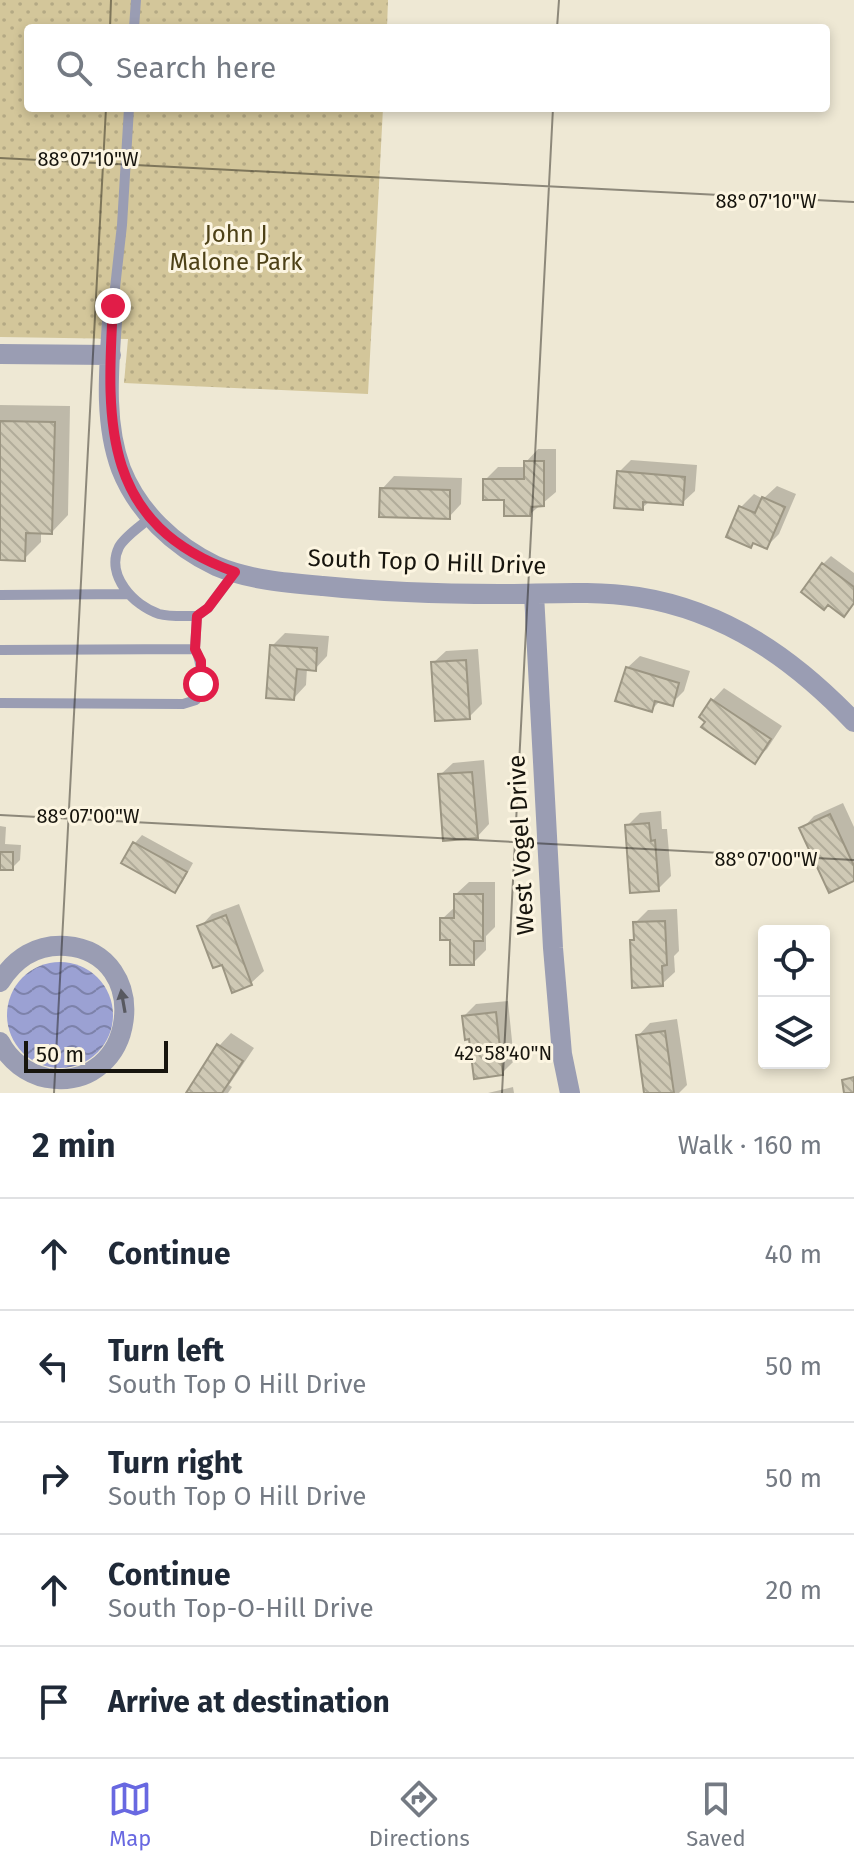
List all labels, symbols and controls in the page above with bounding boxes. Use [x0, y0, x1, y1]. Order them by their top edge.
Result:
search box [24, 24, 830, 112]
icon: search [52, 46, 96, 90]
text: Search here [116, 50, 276, 86]
text: 88°07'10"W [38, 147, 139, 171]
text: 88°07'10"W [716, 189, 817, 213]
park label: John J Malone Park [169, 220, 303, 276]
route end [95, 288, 131, 324]
street label: South Top O Hill Drive [307, 544, 547, 580]
route start [183, 666, 219, 702]
street label: West Vogel Drive [502, 754, 540, 936]
text: 88°07'00"W [36, 804, 140, 828]
text: 88°07'00"W [714, 847, 818, 871]
map controls [758, 925, 830, 1069]
button: locate [758, 925, 830, 997]
one-way arrow [116, 988, 129, 1013]
button: layers [758, 997, 830, 1069]
scale bar [24, 1037, 168, 1073]
text: 50 m [36, 1041, 84, 1068]
text: 42°58'40"N [454, 1041, 552, 1065]
text: 2 min [32, 1125, 116, 1166]
text: Walk · 160 m [678, 1130, 822, 1161]
icon: ahead [32, 1232, 76, 1276]
text: Continue [108, 1236, 231, 1272]
text: 40 m [764, 1239, 822, 1270]
text: Turn left [108, 1333, 224, 1369]
icon: left [32, 1344, 76, 1388]
text: 50 m [765, 1351, 822, 1382]
text: South Top O Hill Drive [108, 1369, 367, 1400]
text: Turn right [108, 1445, 243, 1481]
icon: right [32, 1456, 76, 1500]
text: 50 m [765, 1463, 822, 1494]
text: South Top O Hill Drive [108, 1481, 367, 1512]
text: Continue [108, 1557, 231, 1593]
icon: ahead [32, 1568, 76, 1612]
text: 20 m [765, 1575, 822, 1606]
text: South Top-O-Hill Drive [108, 1593, 374, 1624]
icon: arrive [32, 1680, 76, 1724]
text: Arrive at destination [108, 1684, 390, 1720]
tab: Map [108, 1777, 152, 1852]
tab: Directions [369, 1777, 470, 1852]
tab: Saved [686, 1777, 746, 1852]

